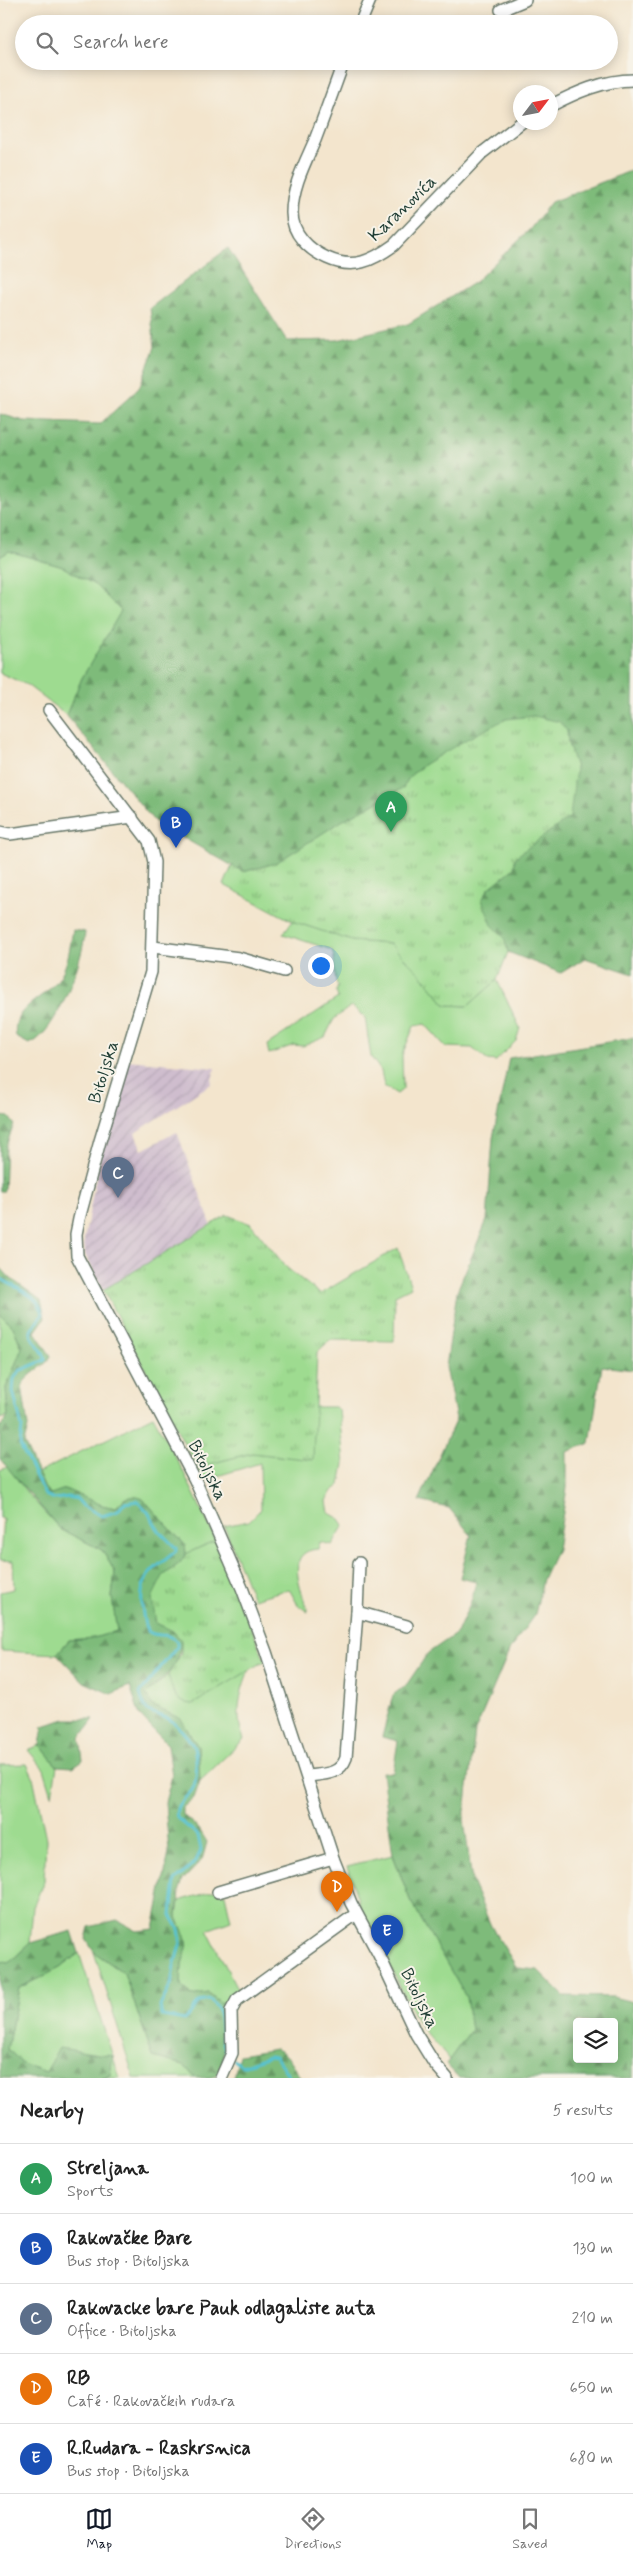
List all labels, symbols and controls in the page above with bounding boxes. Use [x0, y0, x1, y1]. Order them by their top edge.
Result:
search box [15, 15, 618, 70]
icon: search [33, 29, 61, 57]
text: Search here [73, 30, 169, 55]
north arrow [513, 85, 558, 130]
street label: Karanovića [363, 170, 442, 247]
pin: A [375, 791, 407, 832]
pin: B [160, 807, 192, 848]
your location [308, 953, 334, 979]
street label: Bitoljska [83, 1038, 125, 1107]
pin: C [102, 1157, 134, 1198]
street label: Bitoljska [182, 1436, 232, 1505]
pin: D [321, 1871, 353, 1912]
pin: E [371, 1915, 403, 1956]
street label: Bitoljska [394, 1964, 444, 2033]
map controls [573, 2018, 618, 2063]
button: layers [573, 2018, 618, 2063]
text: Nearby [20, 2097, 84, 2125]
text: 5 results [553, 2100, 613, 2121]
text: Streljana [67, 2156, 149, 2181]
text: A [31, 2168, 41, 2189]
text: 100 m [570, 2168, 613, 2189]
text: Sports [67, 2181, 113, 2202]
text: Rakovačke Bare [67, 2226, 192, 2251]
text: B [31, 2238, 41, 2259]
text: 130 m [572, 2238, 613, 2259]
text: Bus stop · Bitoljska [67, 2251, 190, 2272]
text: Rakovacke bare Pauk odlagaliste auta [67, 2296, 376, 2321]
text: C [30, 2308, 42, 2329]
text: 210 m [572, 2308, 613, 2329]
text: Office · Bitoljska [67, 2321, 177, 2342]
text: RB [67, 2366, 90, 2391]
text: D [30, 2378, 42, 2399]
text: 650 m [570, 2378, 613, 2399]
text: Café · Rakovačkih rudara [67, 2391, 235, 2412]
text: R.Rudara - Raskrsnica [67, 2436, 251, 2461]
text: E [31, 2448, 41, 2469]
text: 680 m [569, 2448, 613, 2469]
text: Bus stop · Bitoljska [67, 2461, 190, 2482]
tab: Map [85, 2505, 113, 2553]
tab: Directions [284, 2505, 342, 2553]
tab: Saved [512, 2505, 548, 2553]

